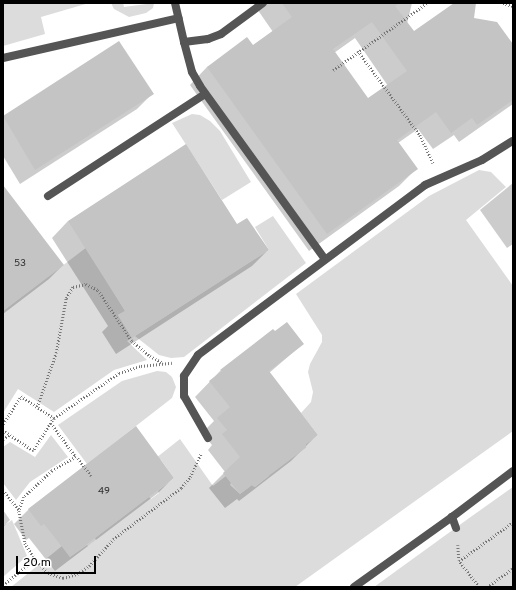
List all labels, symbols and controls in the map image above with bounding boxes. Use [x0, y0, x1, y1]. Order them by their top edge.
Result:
house number: 53 [14, 258, 26, 270]
house number: 49 [98, 486, 110, 498]
scale bar [18, 548, 98, 574]
text: 20 m [23, 555, 51, 571]

